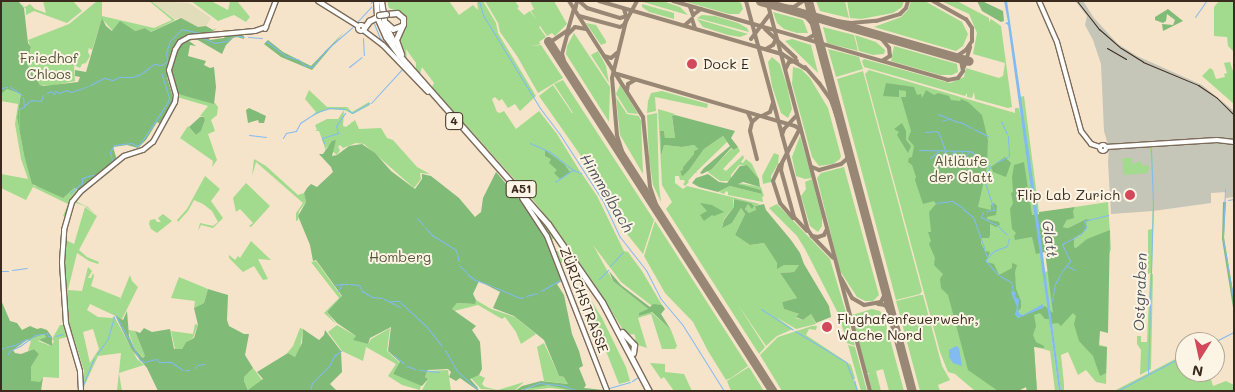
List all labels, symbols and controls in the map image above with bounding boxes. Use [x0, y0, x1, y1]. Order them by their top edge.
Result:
park label: Friedhof Chloos [20, 50, 78, 82]
place label: Dock E [703, 56, 749, 72]
marker: Dock E [685, 57, 699, 71]
road number: 4 [444, 112, 464, 130]
water label: Himmelbach [577, 150, 637, 236]
park label: Altläufe der Glatt [929, 153, 993, 186]
road number: A51 [505, 180, 537, 198]
place label: Flip Lab Zurich [1017, 187, 1120, 203]
marker: Flip Lab Zurich [1124, 189, 1136, 201]
water label: Glatt [1038, 219, 1062, 259]
street label: ZÜRICHSTRASSE [556, 245, 612, 355]
park label: Homberg [369, 249, 431, 265]
water label: Ostgraben [1130, 252, 1150, 332]
place label: Flughafenfeuerwehr, Wache Nord [837, 311, 979, 344]
marker: Flughafenfeuerwehr, Wache Nord [821, 321, 833, 333]
north arrow [1175, 332, 1225, 382]
text: N [1191, 361, 1204, 382]

